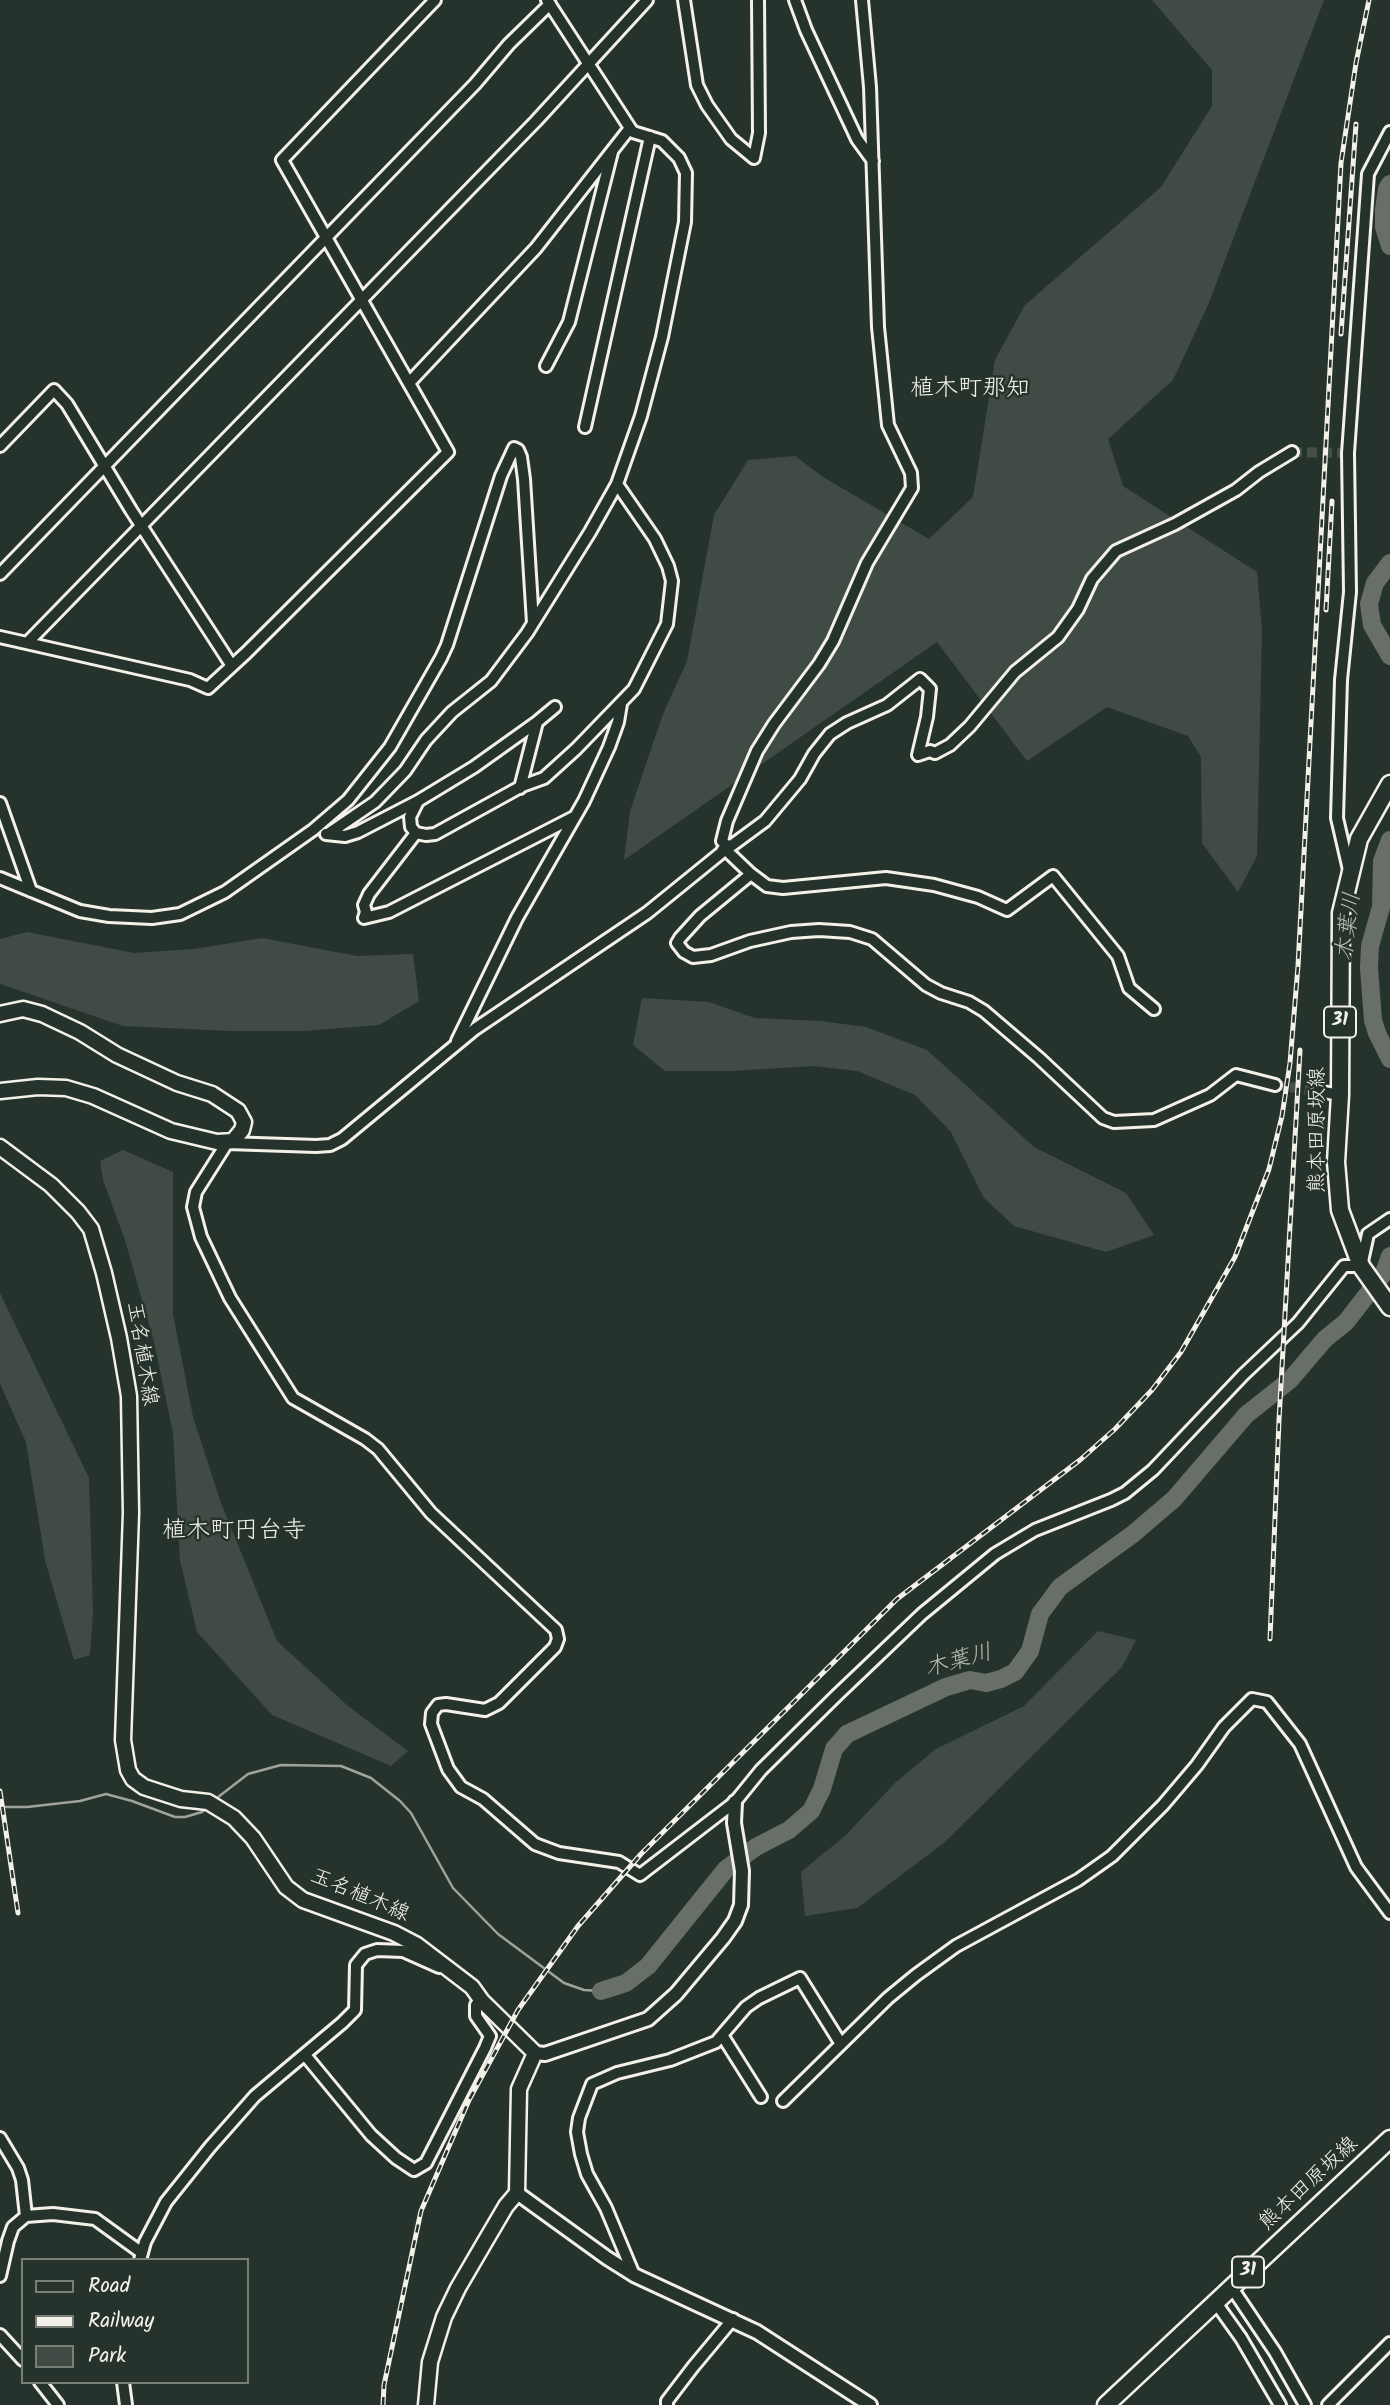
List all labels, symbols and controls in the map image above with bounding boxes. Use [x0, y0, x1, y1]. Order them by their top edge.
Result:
district label: 植木町那知 [910, 377, 1030, 405]
water label: 木葉川 [1333, 891, 1369, 963]
road number: 31 [1324, 1006, 1356, 1038]
street label: 熊本田原坂線 [1306, 1067, 1332, 1193]
street label: 玉名植木線 [119, 1300, 161, 1408]
district label: 植木町円台寺 [162, 1519, 306, 1547]
water label: 木葉川 [922, 1641, 996, 1685]
street label: 玉名植木線 [306, 1865, 412, 1929]
street label: 熊本田原坂線 [1255, 2133, 1365, 2237]
road number: 31 [1232, 2256, 1264, 2288]
legend [21, 2258, 248, 2384]
text: Road [88, 2270, 130, 2303]
text: Railway [88, 2305, 154, 2338]
text: Park [88, 2340, 126, 2373]

